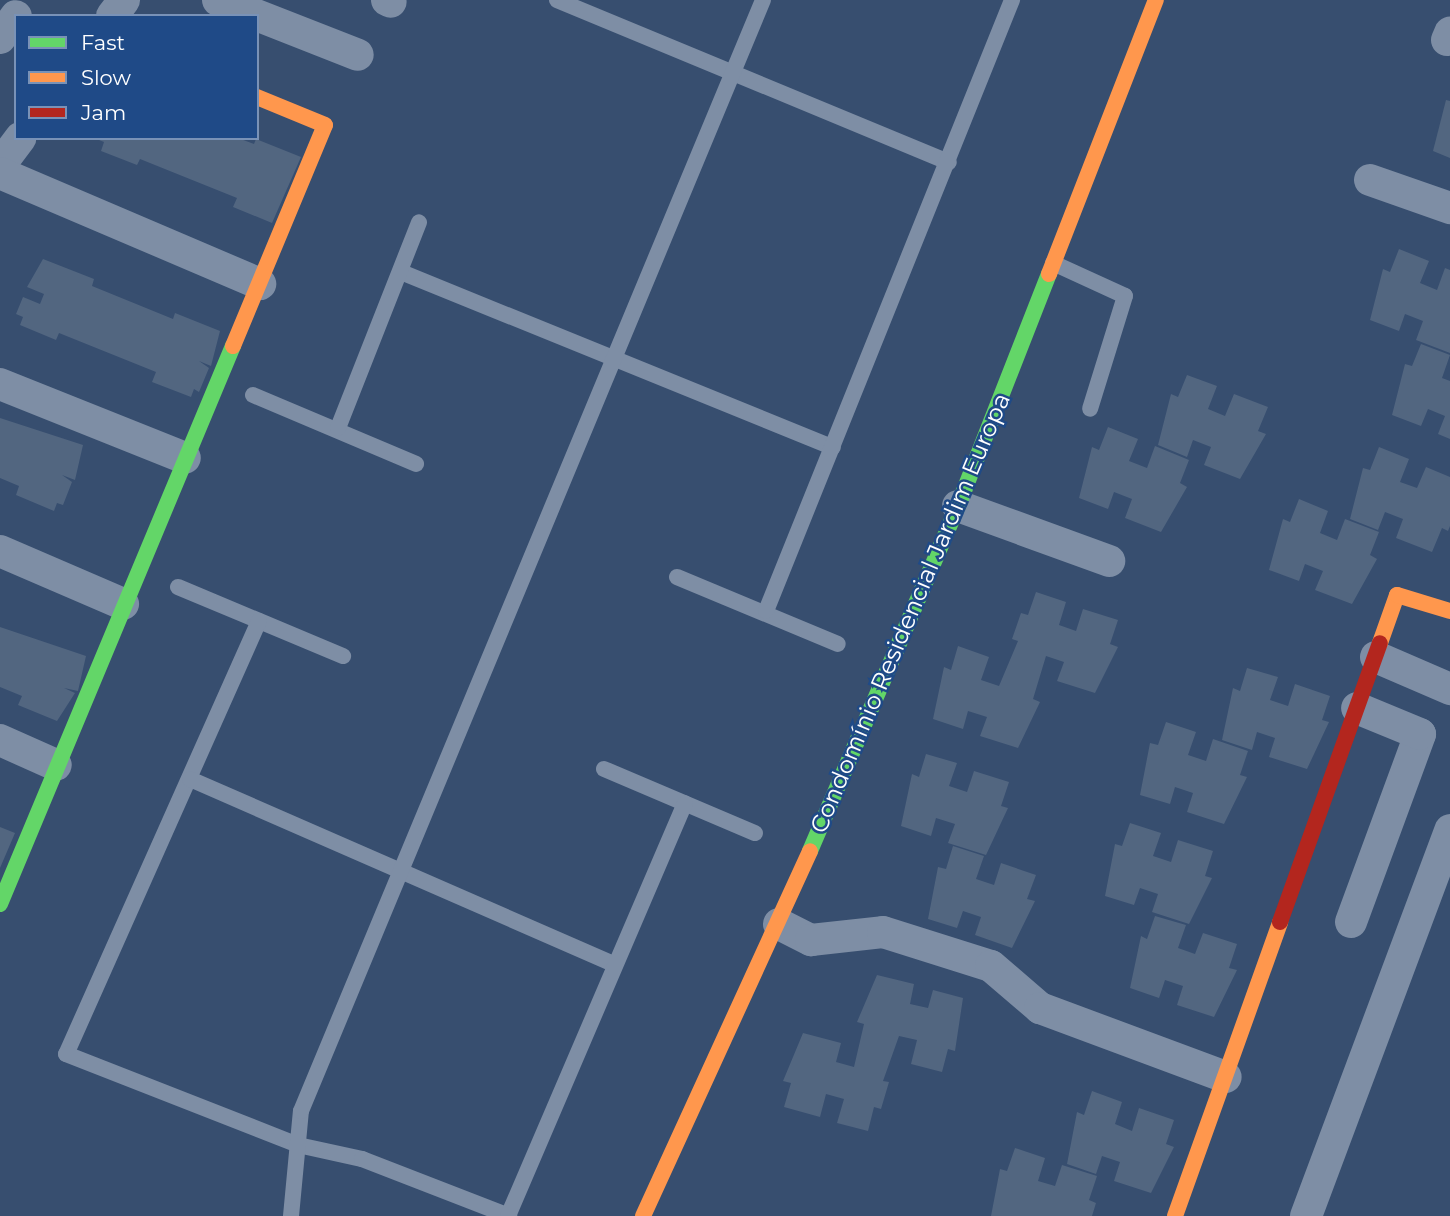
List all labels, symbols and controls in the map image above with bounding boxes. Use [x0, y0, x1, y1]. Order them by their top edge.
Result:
legend [14, 14, 259, 140]
text: Fast [81, 30, 125, 55]
text: Slow [81, 65, 131, 90]
text: Jam [81, 100, 126, 125]
street label: Condomínio Residencial Jardim Europa [804, 389, 1016, 837]

